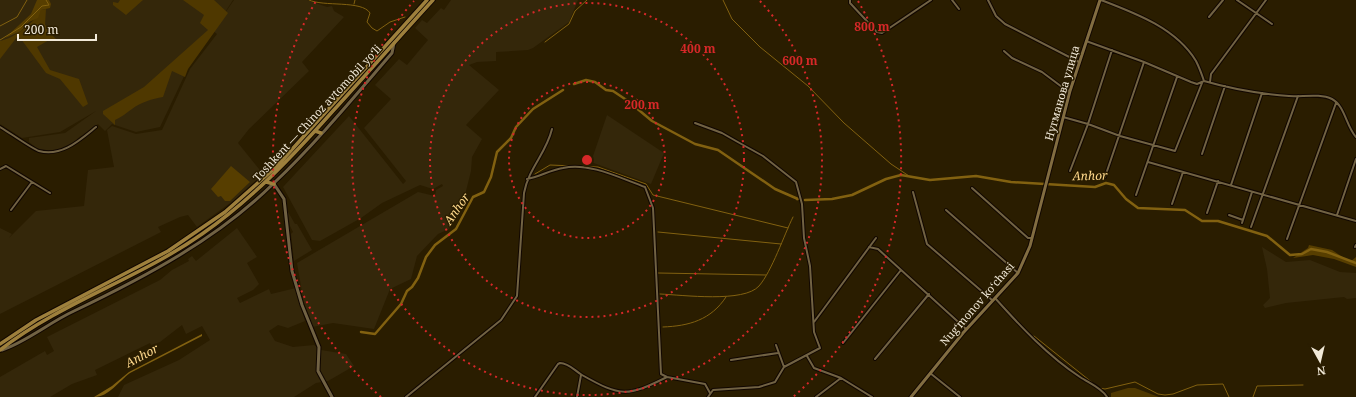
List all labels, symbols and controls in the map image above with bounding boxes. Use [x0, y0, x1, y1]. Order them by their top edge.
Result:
scale bar [18, 16, 96, 42]
text: 800 m [854, 18, 890, 35]
text: 200 m [24, 21, 59, 38]
text: 400 m [680, 40, 716, 57]
street label: Toshkent — Chinoz avtomobil yoʻli [249, 41, 384, 184]
street label: Нугманова улица [1041, 43, 1082, 142]
text: 600 m [782, 52, 818, 69]
text: 200 m [624, 96, 660, 113]
centre of rings [580, 153, 594, 167]
water label: Anhor [1071, 167, 1108, 184]
water label: Anhor [439, 189, 474, 229]
street label: Nugʻmonov koʻchasi [936, 258, 1017, 349]
water label: Anhor [121, 340, 162, 372]
north arrow [1300, 341, 1340, 381]
text: N [1316, 363, 1327, 379]

